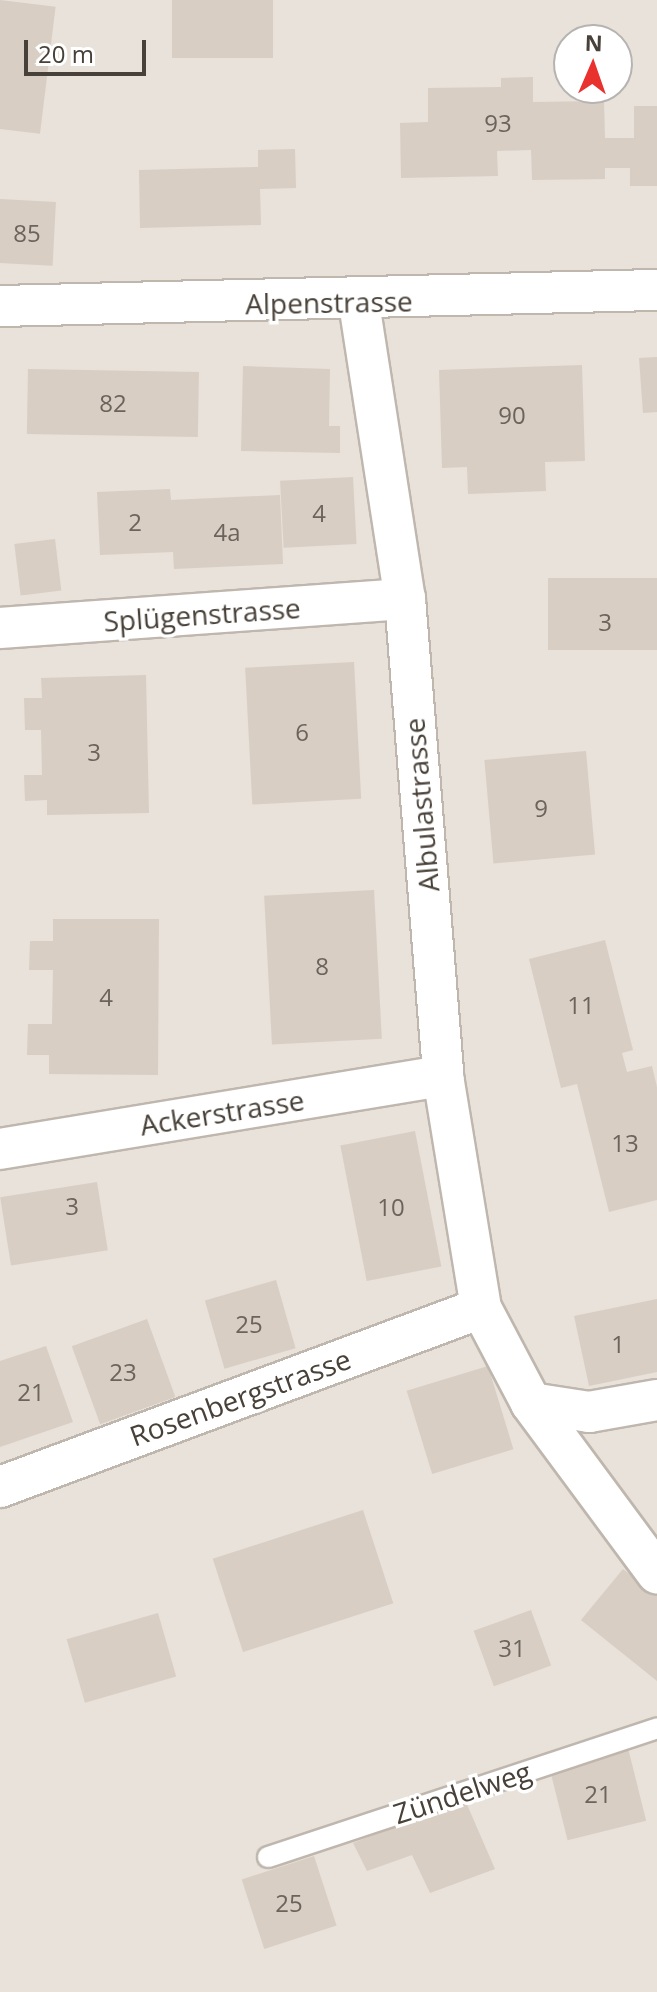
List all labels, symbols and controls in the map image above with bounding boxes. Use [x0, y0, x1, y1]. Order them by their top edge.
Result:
scale bar [28, 24, 150, 74]
north arrow [553, 24, 633, 104]
text: N [584, 27, 603, 57]
text: 20 m [38, 37, 94, 70]
house number: 93 [484, 109, 512, 137]
house number: 85 [13, 219, 41, 247]
street label: Alpenstrasse [245, 284, 413, 320]
house number: 82 [99, 389, 127, 417]
house number: 90 [498, 401, 526, 429]
house number: 4 [312, 499, 326, 527]
house number: 2 [128, 508, 142, 536]
house number: 4a [213, 518, 241, 546]
street label: Splügenstrasse [102, 590, 302, 638]
house number: 3 [598, 608, 612, 636]
street label: Albulastrasse [397, 717, 445, 893]
house number: 6 [295, 718, 309, 746]
house number: 3 [87, 738, 101, 766]
house number: 9 [534, 794, 548, 822]
house number: 8 [315, 952, 329, 980]
house number: 4 [99, 983, 113, 1011]
house number: 11 [567, 991, 595, 1019]
street label: Ackerstrasse [138, 1082, 306, 1142]
house number: 13 [611, 1129, 639, 1157]
house number: 3 [65, 1192, 79, 1220]
house number: 10 [377, 1193, 405, 1221]
house number: 25 [235, 1310, 263, 1338]
house number: 1 [611, 1330, 625, 1358]
street label: Rosenbergstrasse [125, 1341, 355, 1453]
house number: 23 [109, 1358, 137, 1386]
house number: 21 [17, 1378, 45, 1406]
house number: 31 [498, 1634, 526, 1662]
street label: Zündelweg [389, 1754, 535, 1830]
house number: 21 [584, 1780, 612, 1808]
house number: 25 [275, 1889, 303, 1917]

